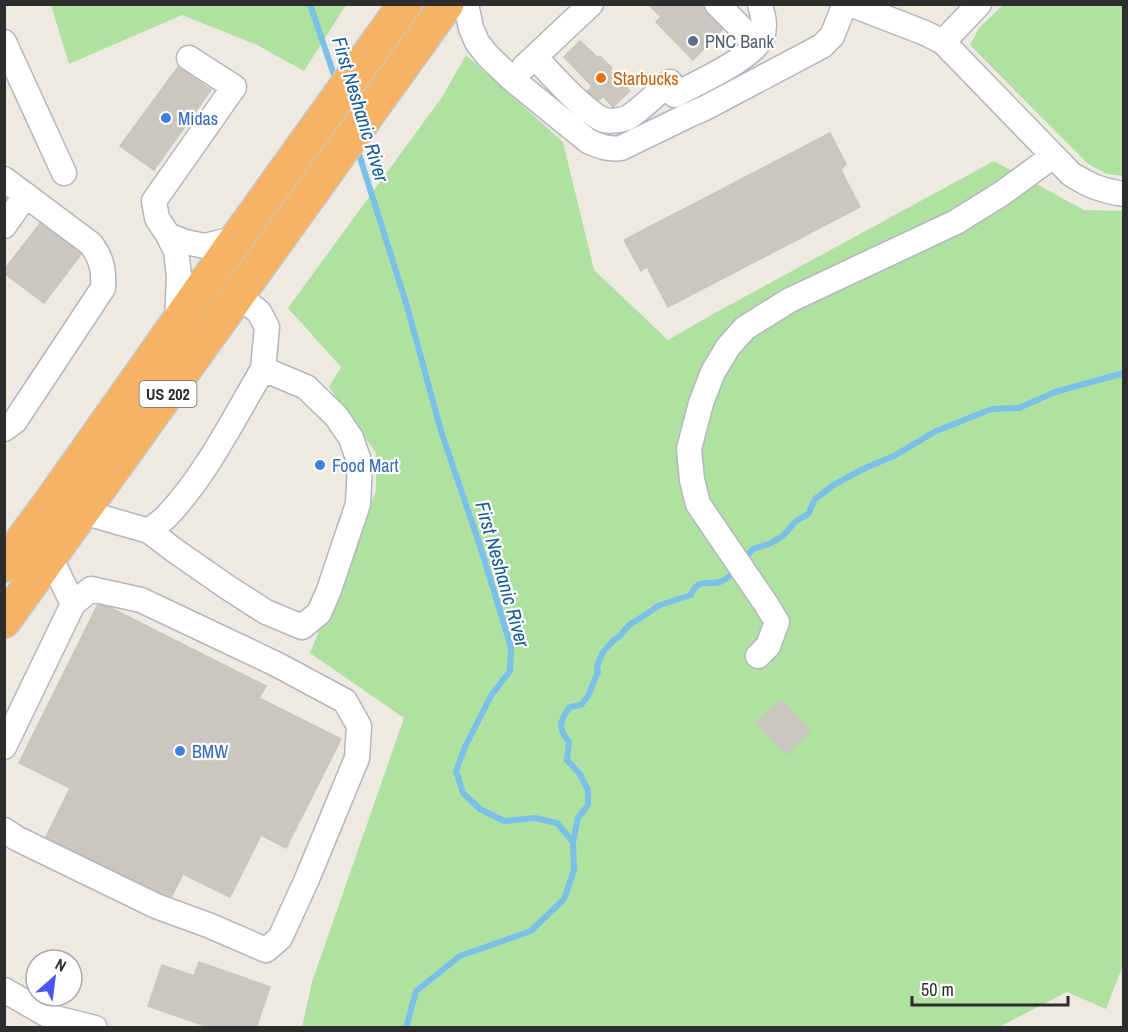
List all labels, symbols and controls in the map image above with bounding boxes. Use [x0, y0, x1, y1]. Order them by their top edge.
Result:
place label: PNC Bank [705, 29, 775, 54]
water label: First Neshanic River [326, 33, 396, 185]
marker: PNC Bank [686, 34, 700, 48]
place label: Starbucks [613, 66, 679, 91]
marker: Starbucks [594, 71, 608, 85]
place label: Midas [178, 106, 218, 131]
marker: Midas [159, 111, 173, 125]
road number: US 202 [140, 381, 196, 407]
place label: Food Mart [332, 453, 399, 478]
marker: Food Mart [313, 458, 327, 472]
water label: First Neshanic River [469, 498, 537, 651]
place label: BMW [192, 739, 228, 764]
marker: BMW [173, 744, 187, 758]
north arrow [24, 948, 84, 1008]
text: N [52, 953, 70, 977]
scale bar [912, 969, 1068, 1007]
text: 50 m [921, 977, 954, 1002]

